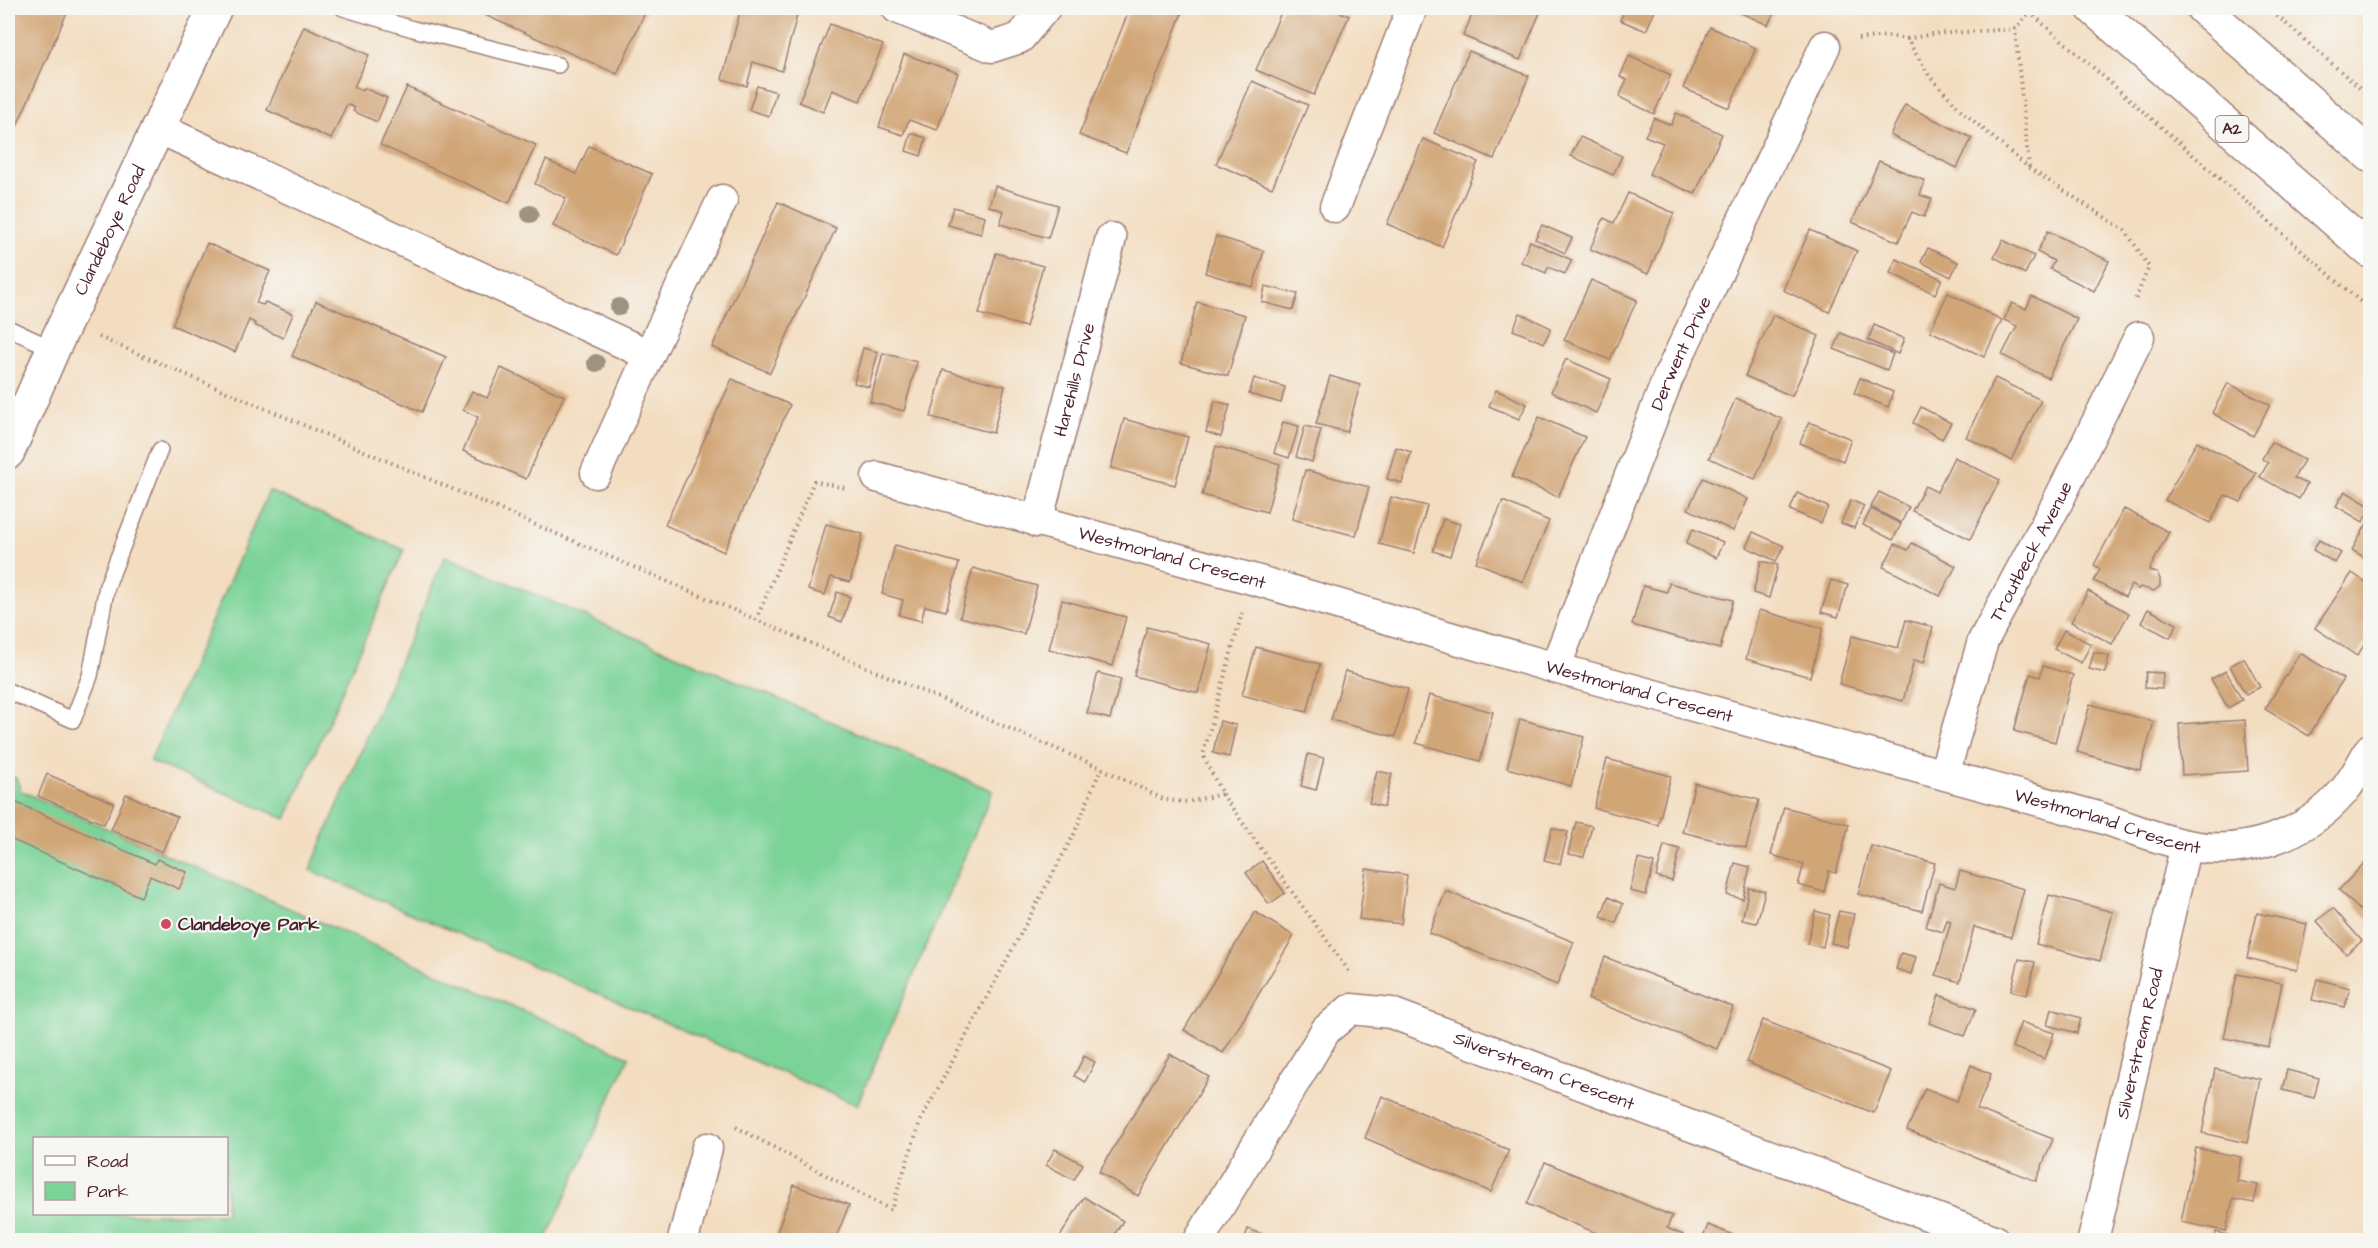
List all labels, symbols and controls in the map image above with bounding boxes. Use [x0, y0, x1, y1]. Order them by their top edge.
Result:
road number: A2 [2216, 116, 2248, 142]
street label: Clandeboye Road [68, 161, 151, 299]
street label: Derwent Drive [1644, 292, 1717, 414]
street label: Harehills Drive [1047, 320, 1101, 439]
street label: Troutbeck Avenue [1983, 477, 2078, 626]
street label: Westmorland Crescent [1076, 520, 1270, 595]
street label: Westmorland Crescent [1543, 653, 1737, 729]
street label: Westmorland Crescent [2012, 782, 2203, 860]
place label: Clandeboye Park [178, 912, 320, 938]
marker: Clandeboye Park [159, 917, 173, 931]
street label: Silverstream Road [2109, 966, 2169, 1121]
street label: Silverstream Crescent [1450, 1025, 1639, 1116]
legend [33, 1137, 228, 1215]
text: Road [87, 1149, 128, 1174]
text: Park [87, 1179, 129, 1204]

